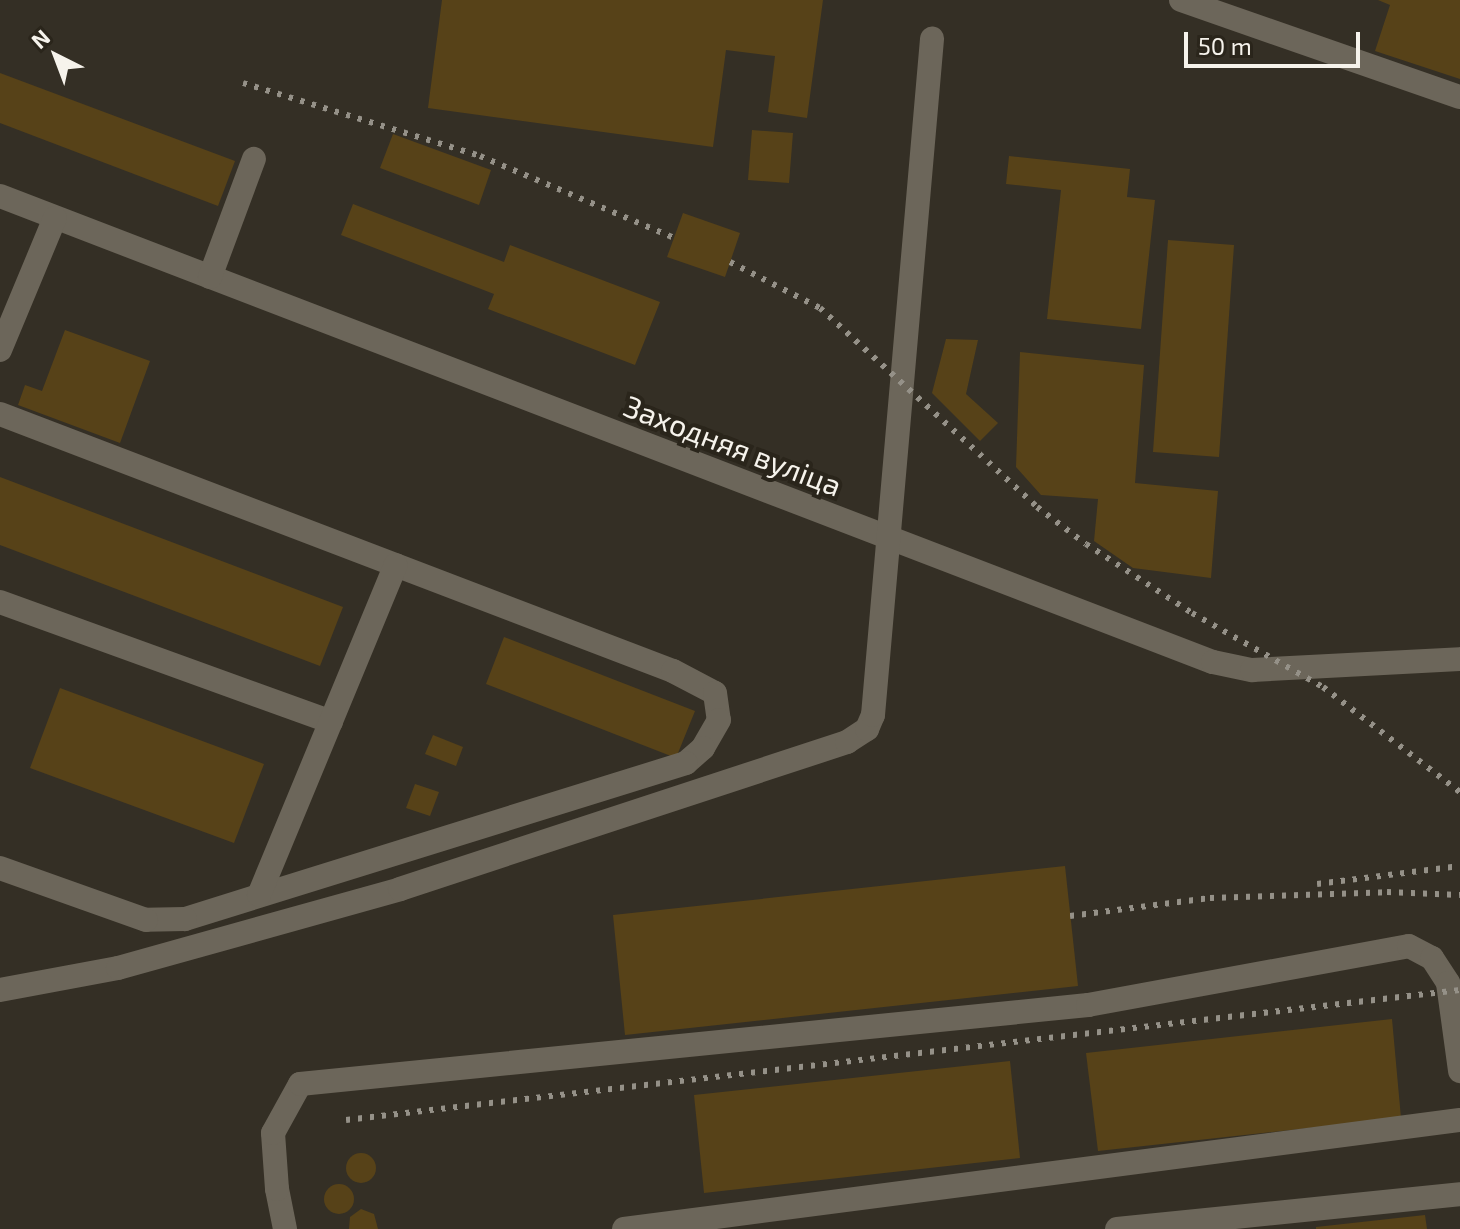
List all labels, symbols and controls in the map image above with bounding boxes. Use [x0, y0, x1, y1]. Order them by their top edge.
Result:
north arrow [16, 16, 96, 96]
scale bar [1188, 16, 1364, 66]
text: N [25, 23, 55, 53]
text: 50 m [1198, 31, 1252, 60]
street label: Заходняя вуліца [619, 387, 847, 503]

